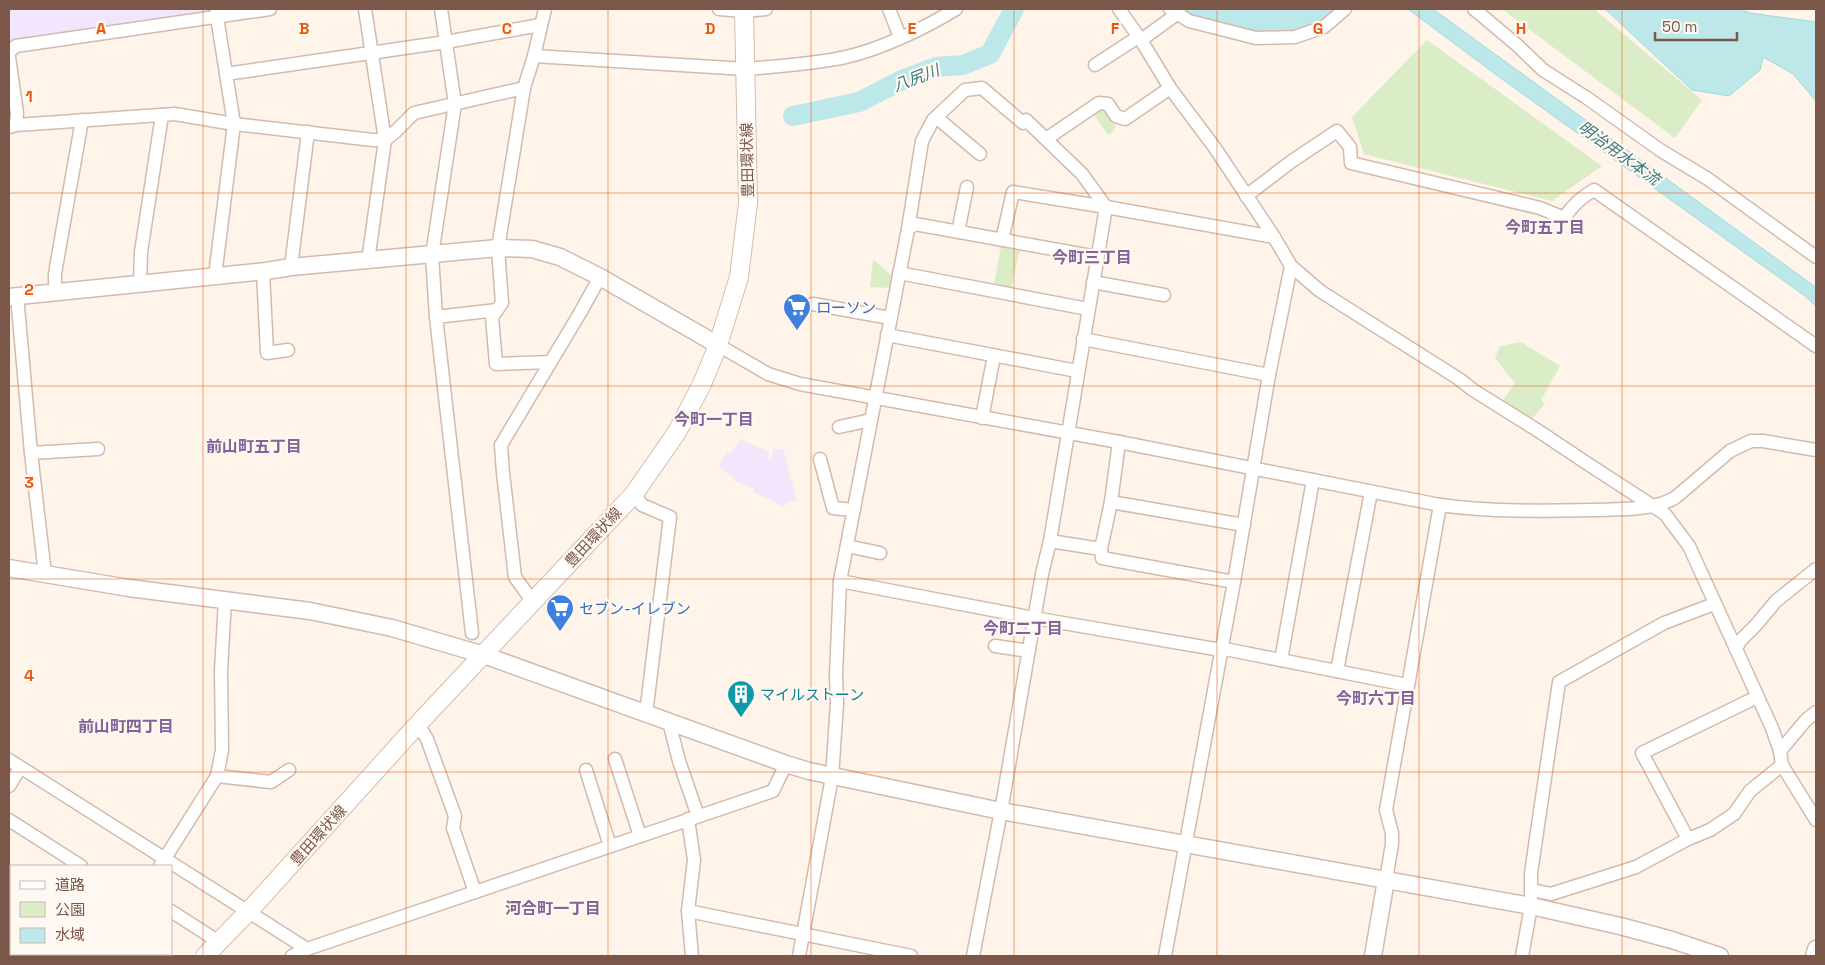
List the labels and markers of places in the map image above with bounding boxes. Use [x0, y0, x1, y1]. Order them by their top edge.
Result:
supermarket icon: ローソン [782, 292, 812, 331]
place label: ローソン [816, 298, 876, 317]
supermarket icon: セブン-イレブン [545, 593, 575, 632]
place label: セブン-イレブン [579, 599, 691, 618]
building icon: マイルストーン [726, 679, 756, 718]
place label: マイルストーン [760, 685, 864, 704]

